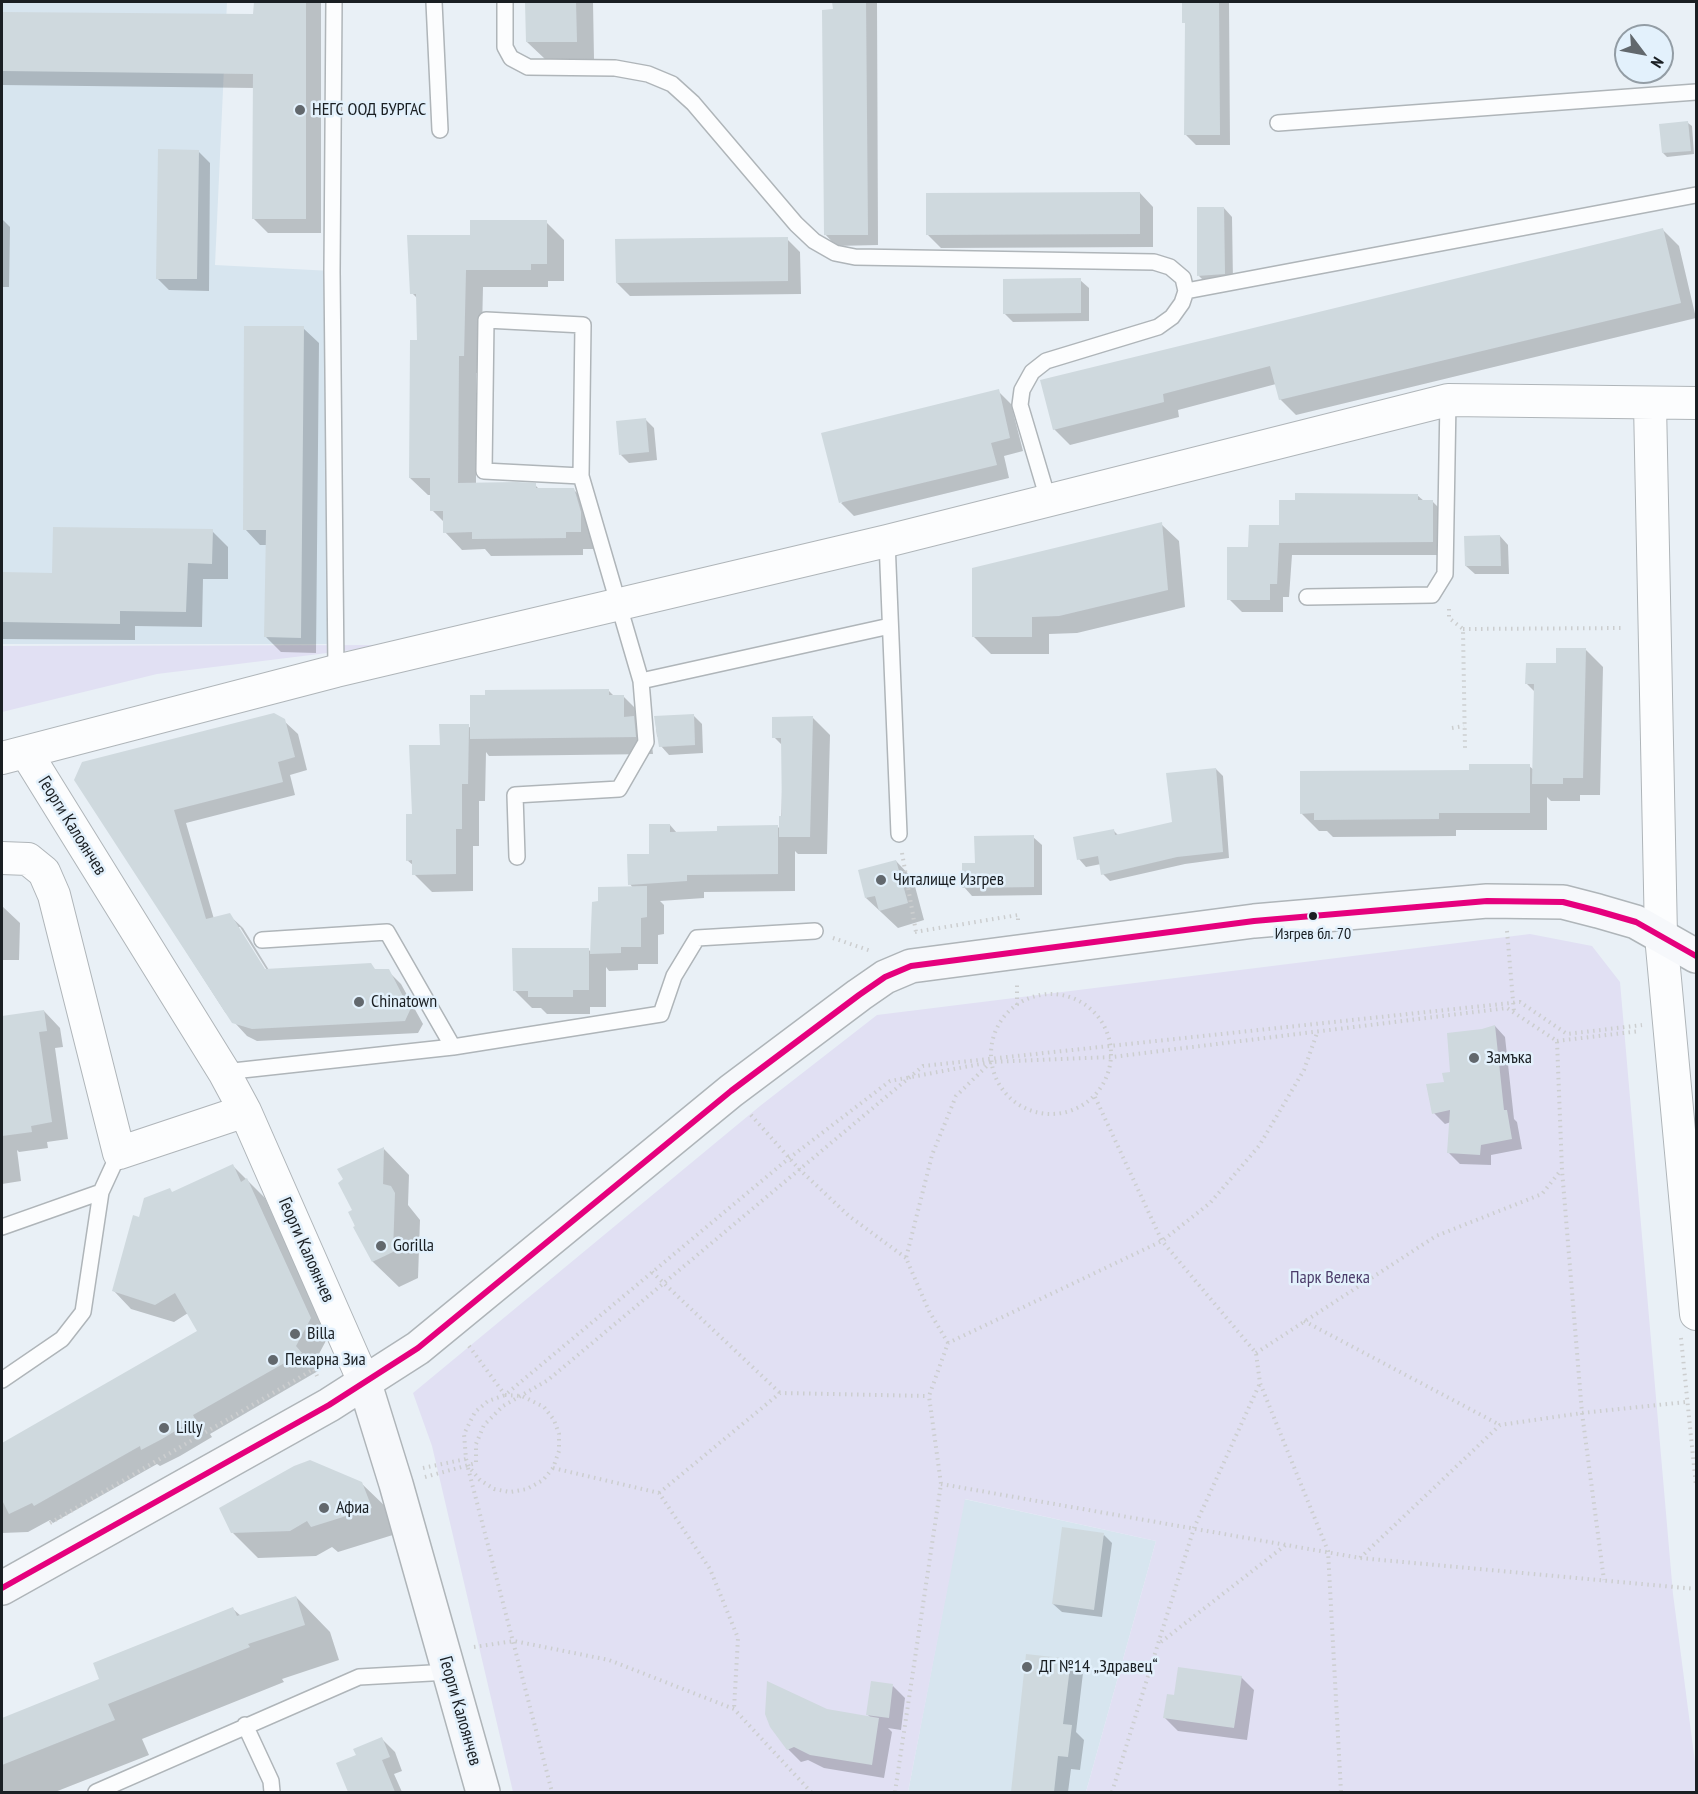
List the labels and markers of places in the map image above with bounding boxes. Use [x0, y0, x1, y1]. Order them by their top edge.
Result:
place label: НЕГС ООД БУРГАС [312, 99, 426, 121]
marker: НЕГС ООД БУРГАС [293, 103, 307, 117]
place label: Читалище Изгрев [893, 869, 1004, 891]
marker: Читалище Изгрев [874, 873, 888, 887]
marker: Изгрев бл. 70 [1307, 910, 1319, 922]
place label: Изгрев бл. 70 [1275, 924, 1351, 944]
place label: Chinatown [371, 991, 437, 1013]
marker: Chinatown [352, 995, 366, 1009]
place label: Замъка [1486, 1047, 1532, 1069]
marker: Замъка [1467, 1051, 1481, 1065]
place label: Gorilla [393, 1235, 434, 1257]
marker: Gorilla [374, 1239, 388, 1253]
place label: Billa [307, 1323, 335, 1345]
marker: Billa [288, 1327, 302, 1341]
place label: Пекарна Зиа [285, 1349, 366, 1371]
marker: Пекарна Зиа [266, 1353, 280, 1367]
place label: Lilly [176, 1417, 203, 1439]
marker: Lilly [157, 1421, 171, 1435]
place label: Афиа [336, 1497, 369, 1519]
marker: Афиа [317, 1501, 331, 1515]
place label: ДГ №14 „Здравец“ [1039, 1656, 1158, 1678]
marker: ДГ №14 „Здравец“ [1020, 1660, 1034, 1674]

